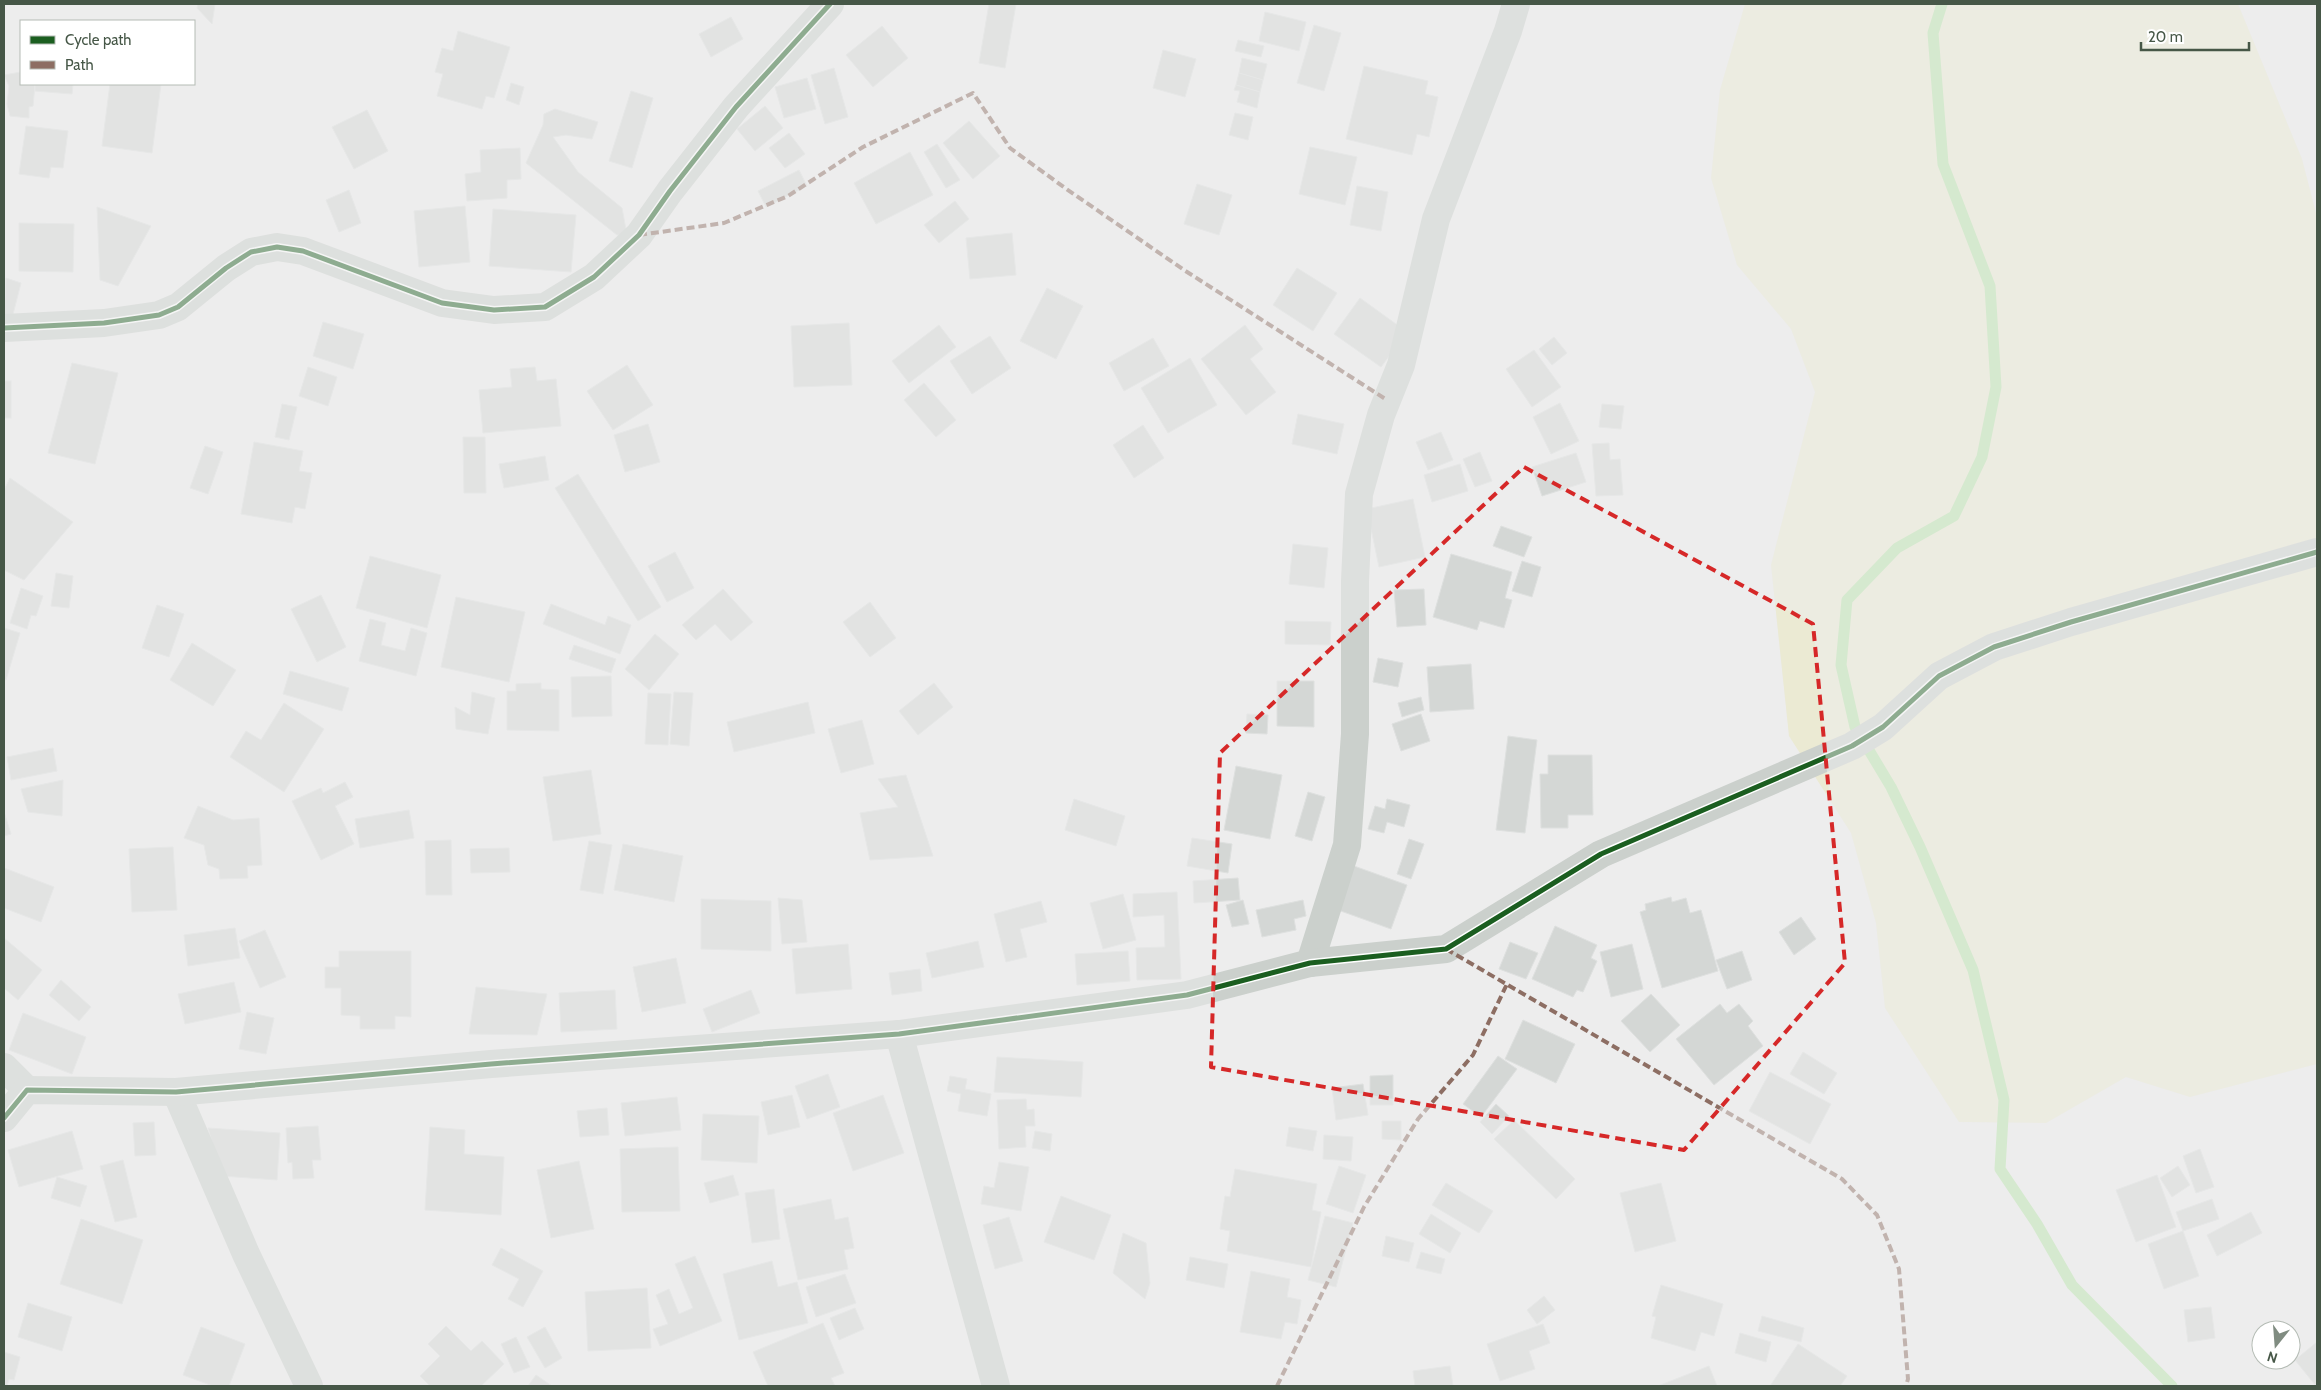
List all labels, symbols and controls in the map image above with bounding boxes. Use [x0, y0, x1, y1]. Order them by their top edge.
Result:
legend [20, 20, 195, 85]
scale bar [2141, 20, 2248, 52]
text: 20 m [2148, 28, 2183, 46]
text: Cycle path [65, 31, 131, 49]
text: Path [65, 56, 94, 74]
north arrow [2251, 1320, 2301, 1370]
text: N [2265, 1347, 2280, 1367]

